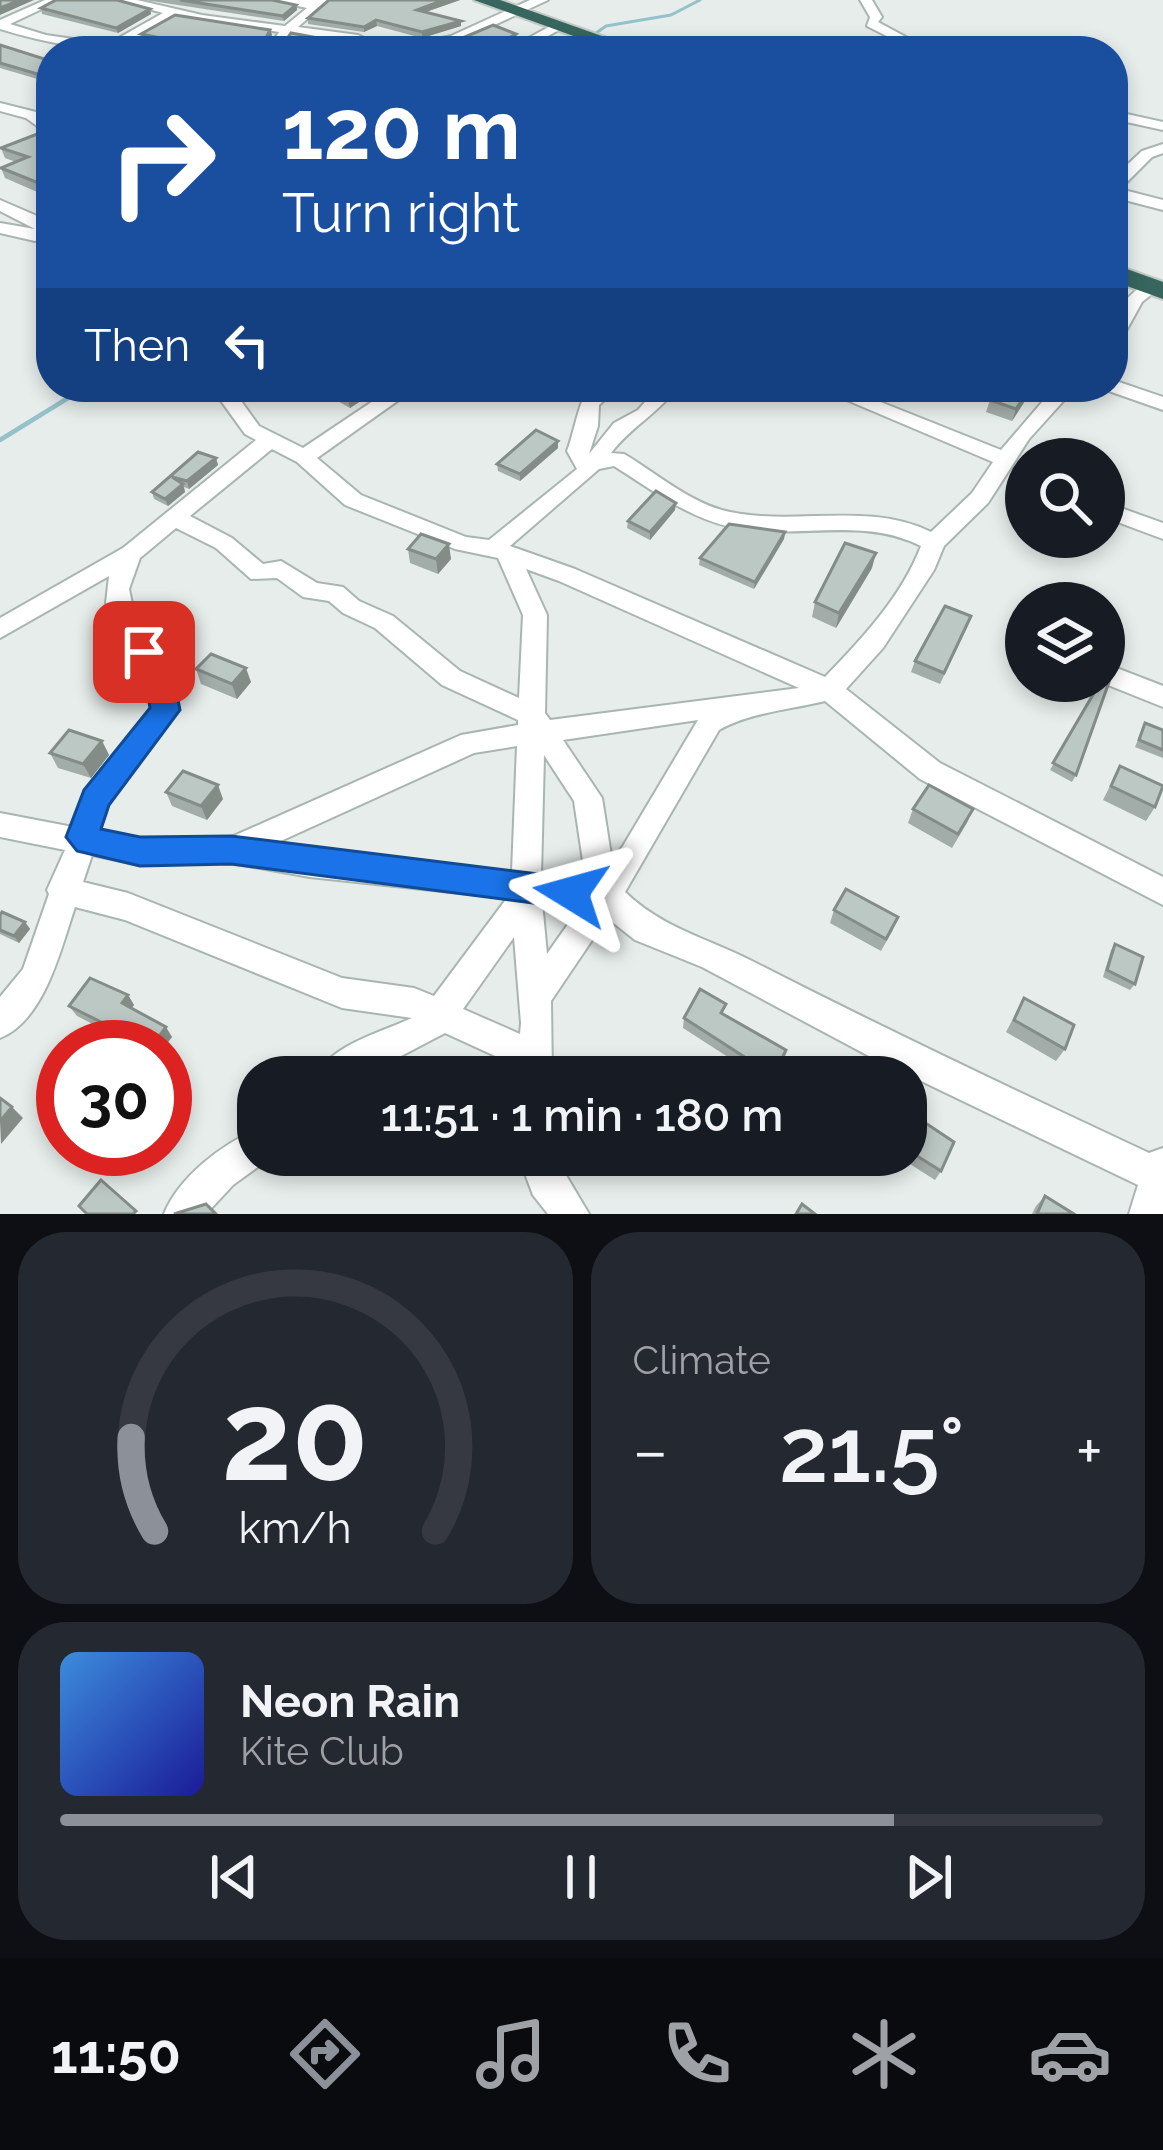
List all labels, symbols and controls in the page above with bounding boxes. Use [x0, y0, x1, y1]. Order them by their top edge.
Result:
text: 120 m [282, 80, 521, 179]
icon: right [84, 84, 240, 240]
text: Turn right [282, 181, 520, 245]
icon: left [214, 312, 280, 378]
text: Then [84, 319, 190, 372]
map controls [1005, 438, 1125, 702]
button: search [1005, 438, 1125, 558]
button: layers [1005, 582, 1125, 702]
pin [93, 601, 195, 703]
icon: arrive [111, 619, 177, 685]
position arrow [508, 830, 634, 956]
speed limit sign: 30 [36, 1020, 192, 1176]
text: 11:51 · 1 min · 180 m [381, 1089, 783, 1142]
text: Climate [633, 1337, 771, 1383]
text: 20 [222, 1363, 369, 1509]
text: 21.5° [779, 1397, 965, 1503]
text: − [633, 1412, 668, 1489]
text: + [1076, 1412, 1103, 1489]
text: km/h [239, 1503, 352, 1553]
text: Neon Rain [240, 1675, 460, 1728]
text: Kite Club [240, 1728, 404, 1774]
icon: previous [201, 1844, 267, 1910]
icon: pause [548, 1844, 614, 1910]
icon: next [896, 1844, 962, 1910]
icon: directions [283, 2012, 367, 2096]
icon: music [469, 2012, 553, 2096]
icon: phone [655, 2012, 739, 2096]
icon: climate [842, 2012, 926, 2096]
icon: car [1028, 2012, 1112, 2096]
text: 11:50 [51, 2022, 181, 2086]

